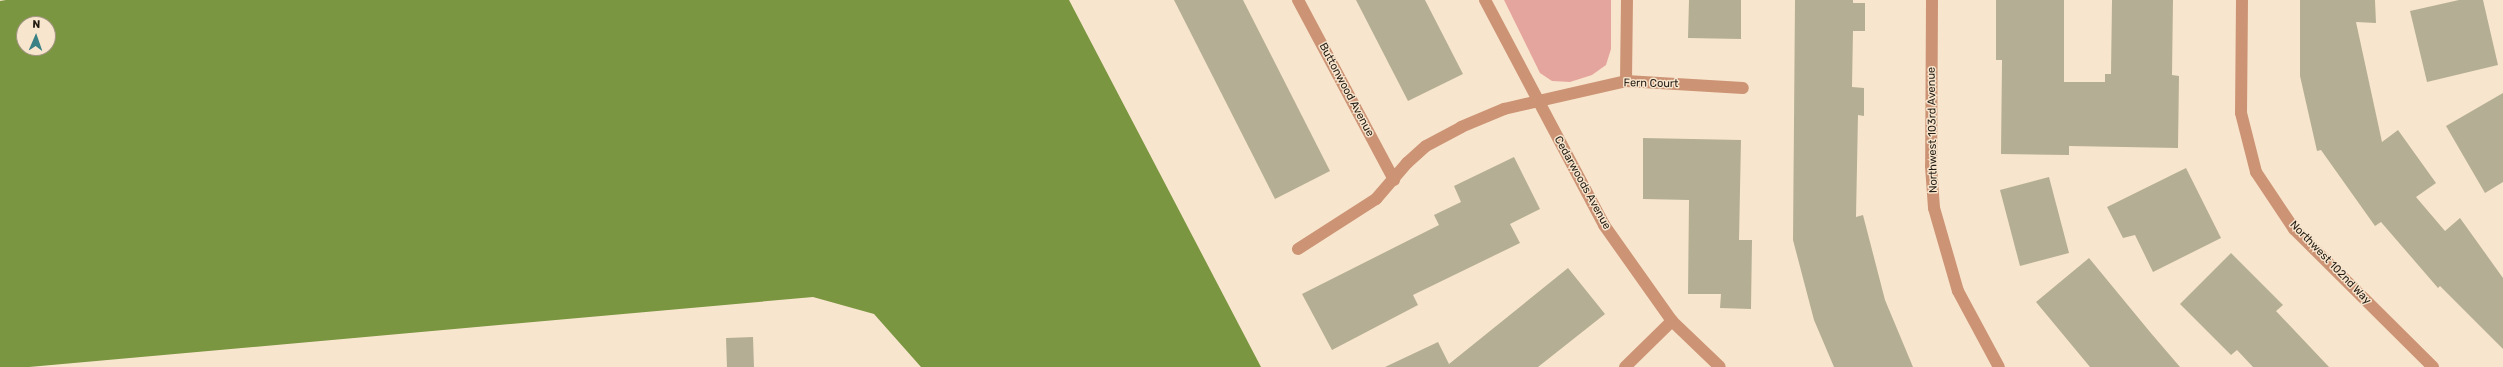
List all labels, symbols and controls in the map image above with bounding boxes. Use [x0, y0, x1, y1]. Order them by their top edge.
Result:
north arrow [16, 16, 56, 56]
text: N [32, 18, 41, 31]
street label: Buttonwood Avenue [1316, 41, 1376, 139]
street label: Northwest 103rd Avenue [1925, 67, 1941, 193]
street label: Fern Court [1624, 77, 1678, 91]
street label: Cedarwoods Avenue [1551, 134, 1613, 232]
street label: Northwest 102nd Way [2287, 218, 2373, 308]

